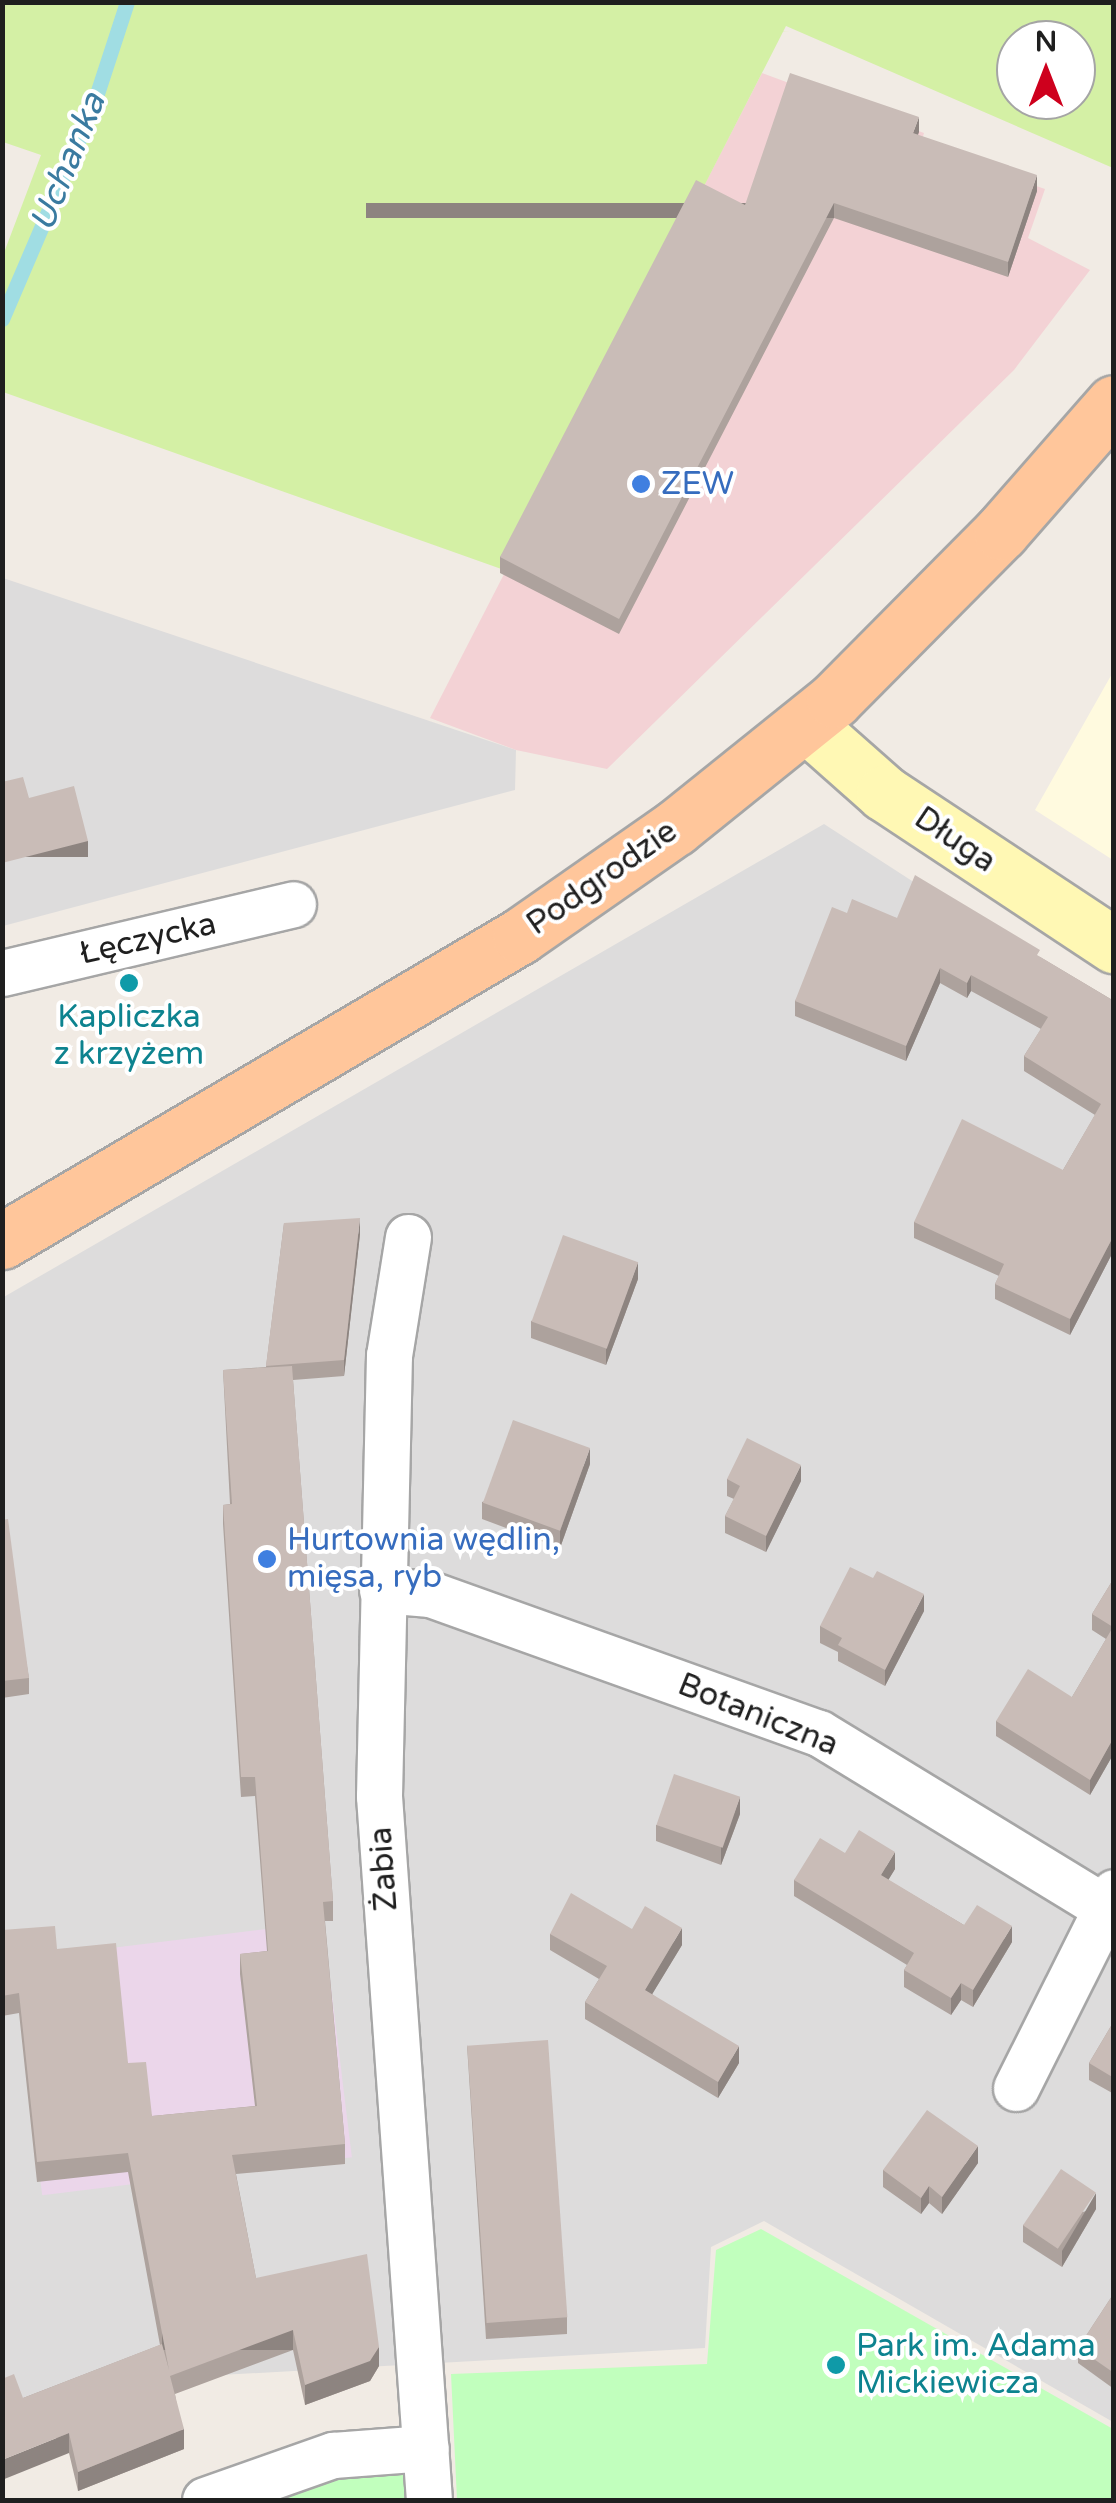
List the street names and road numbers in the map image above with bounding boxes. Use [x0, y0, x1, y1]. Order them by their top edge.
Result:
street label: Długa [907, 799, 1003, 881]
street label: Podgrodzie [520, 812, 684, 944]
street label: Łęczycka [76, 905, 220, 973]
street label: Botaniczna [672, 1665, 844, 1765]
street label: Żabia [362, 1825, 406, 1913]

